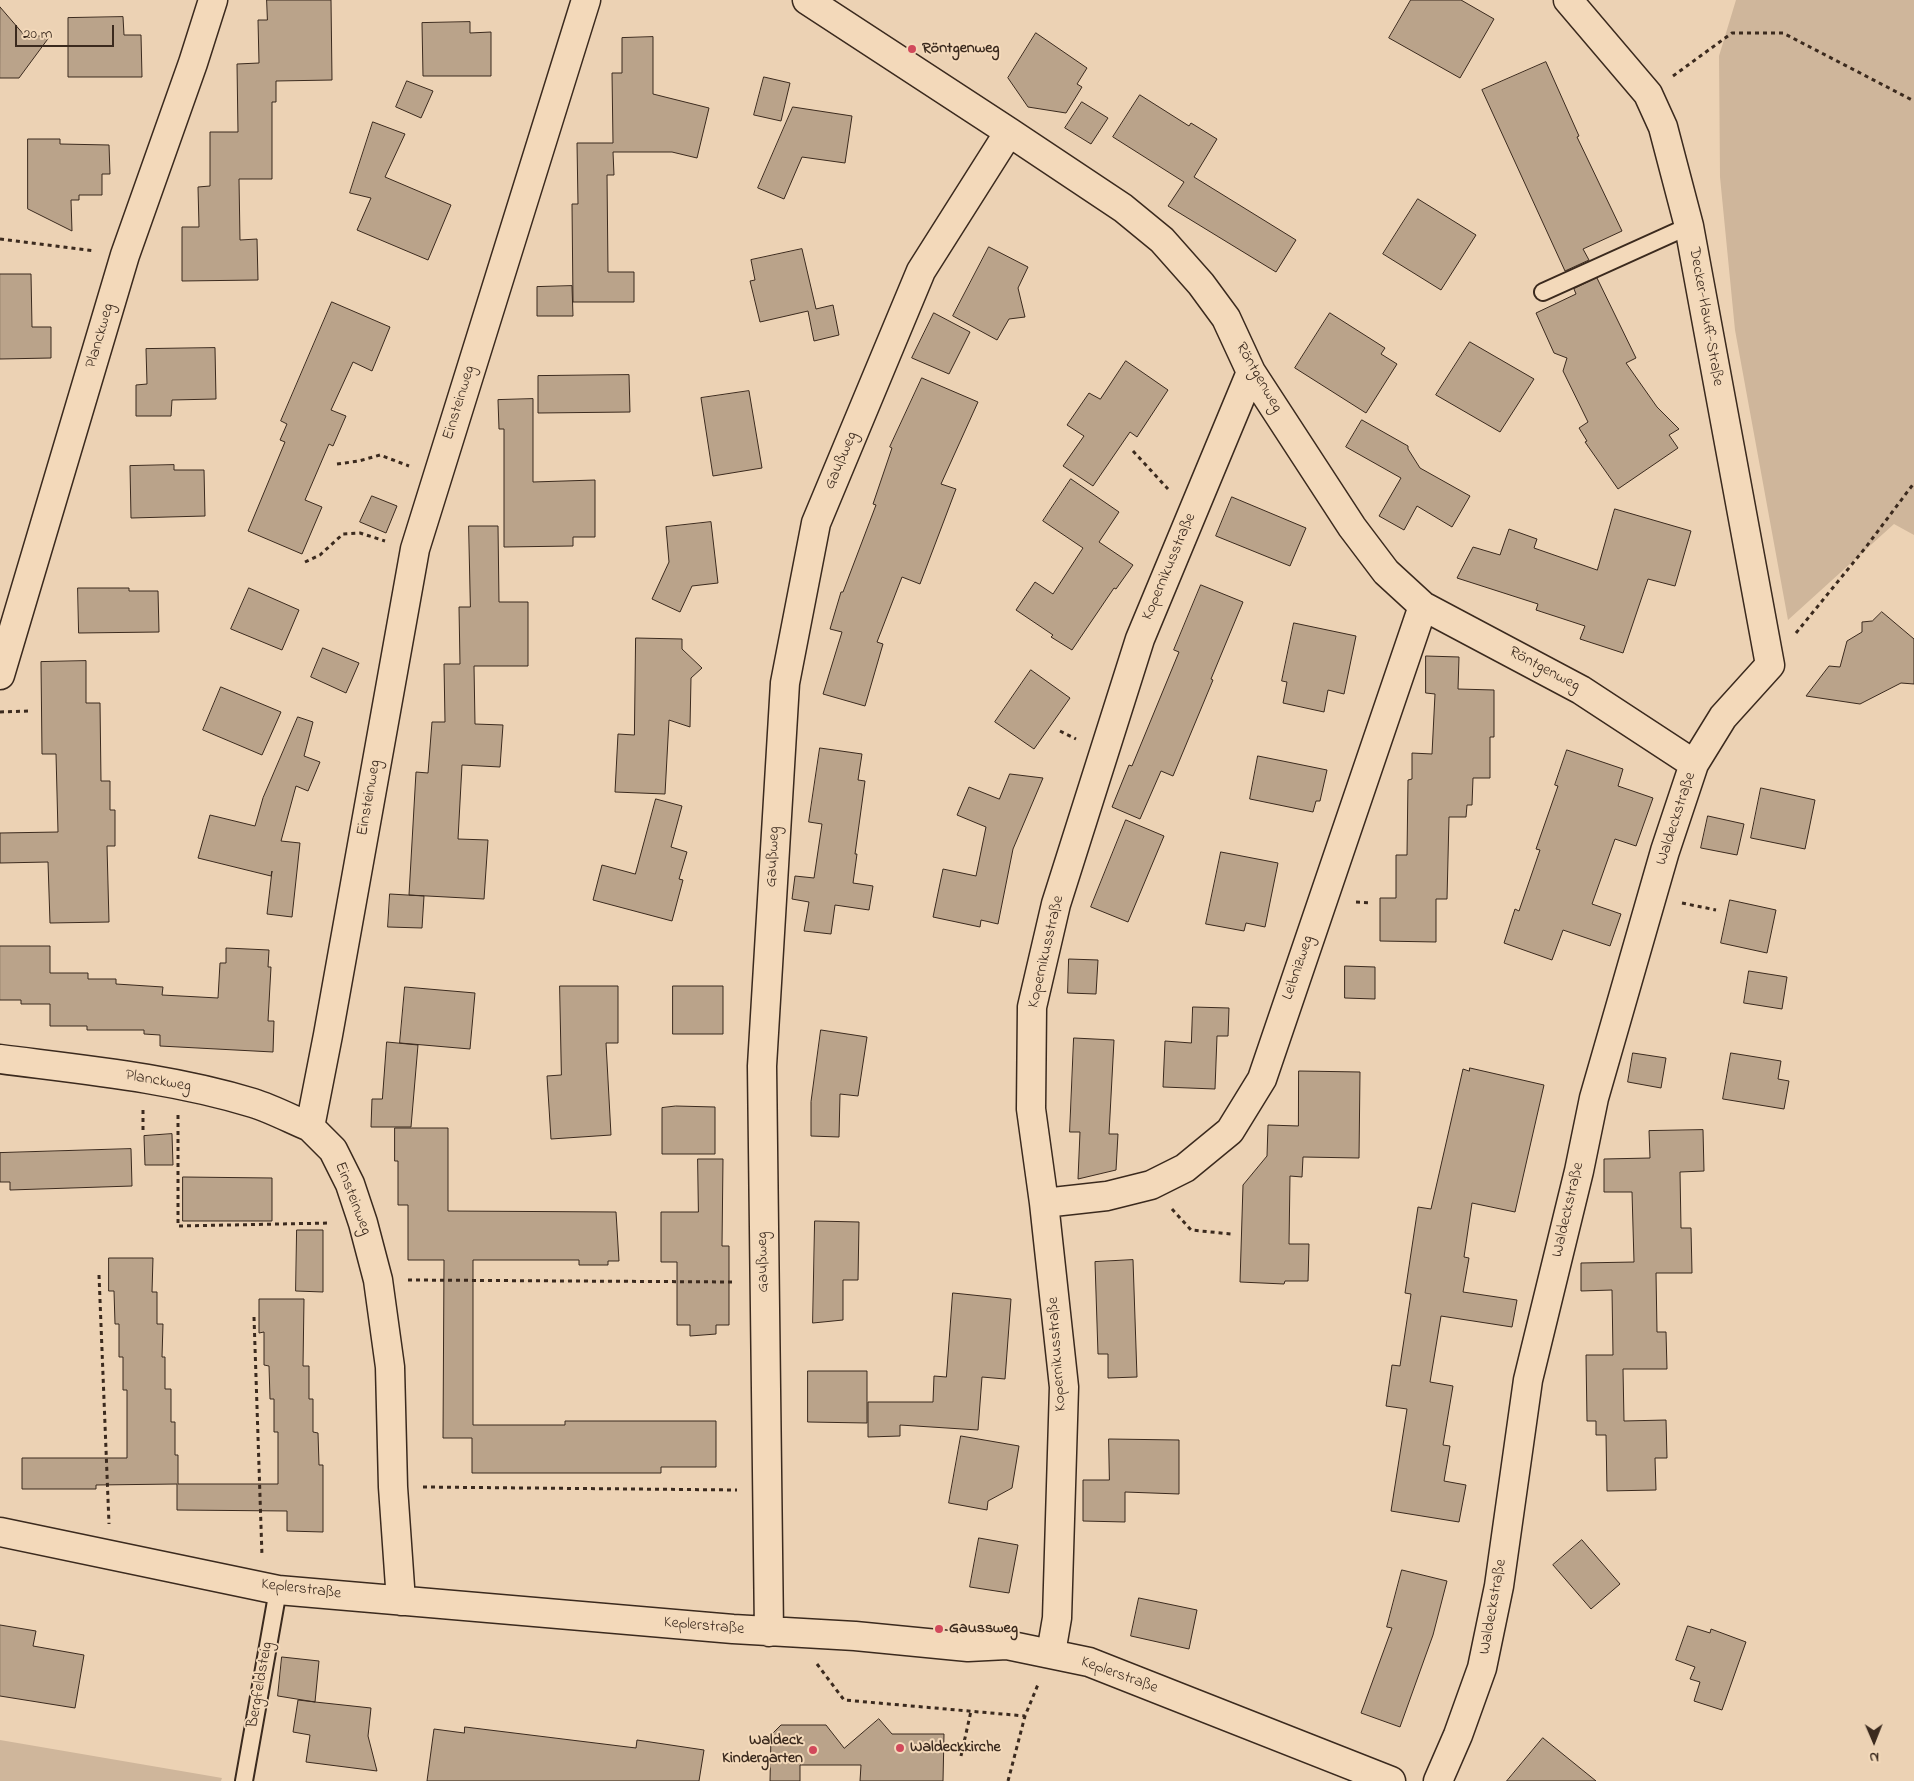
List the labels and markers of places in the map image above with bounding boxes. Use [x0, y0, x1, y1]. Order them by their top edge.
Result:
place label: Röntgenweg [922, 39, 1000, 59]
marker: Röntgenweg [906, 43, 918, 55]
place label: Gaussweg [949, 1619, 1018, 1639]
marker: Gaussweg [933, 1623, 945, 1635]
place label: Waldeck Kindergarten [722, 1731, 803, 1769]
place label: Waldeckkirche [910, 1738, 1001, 1758]
marker: Waldeckkirche [894, 1742, 906, 1754]
marker: Waldeck Kindergarten [807, 1744, 819, 1756]

